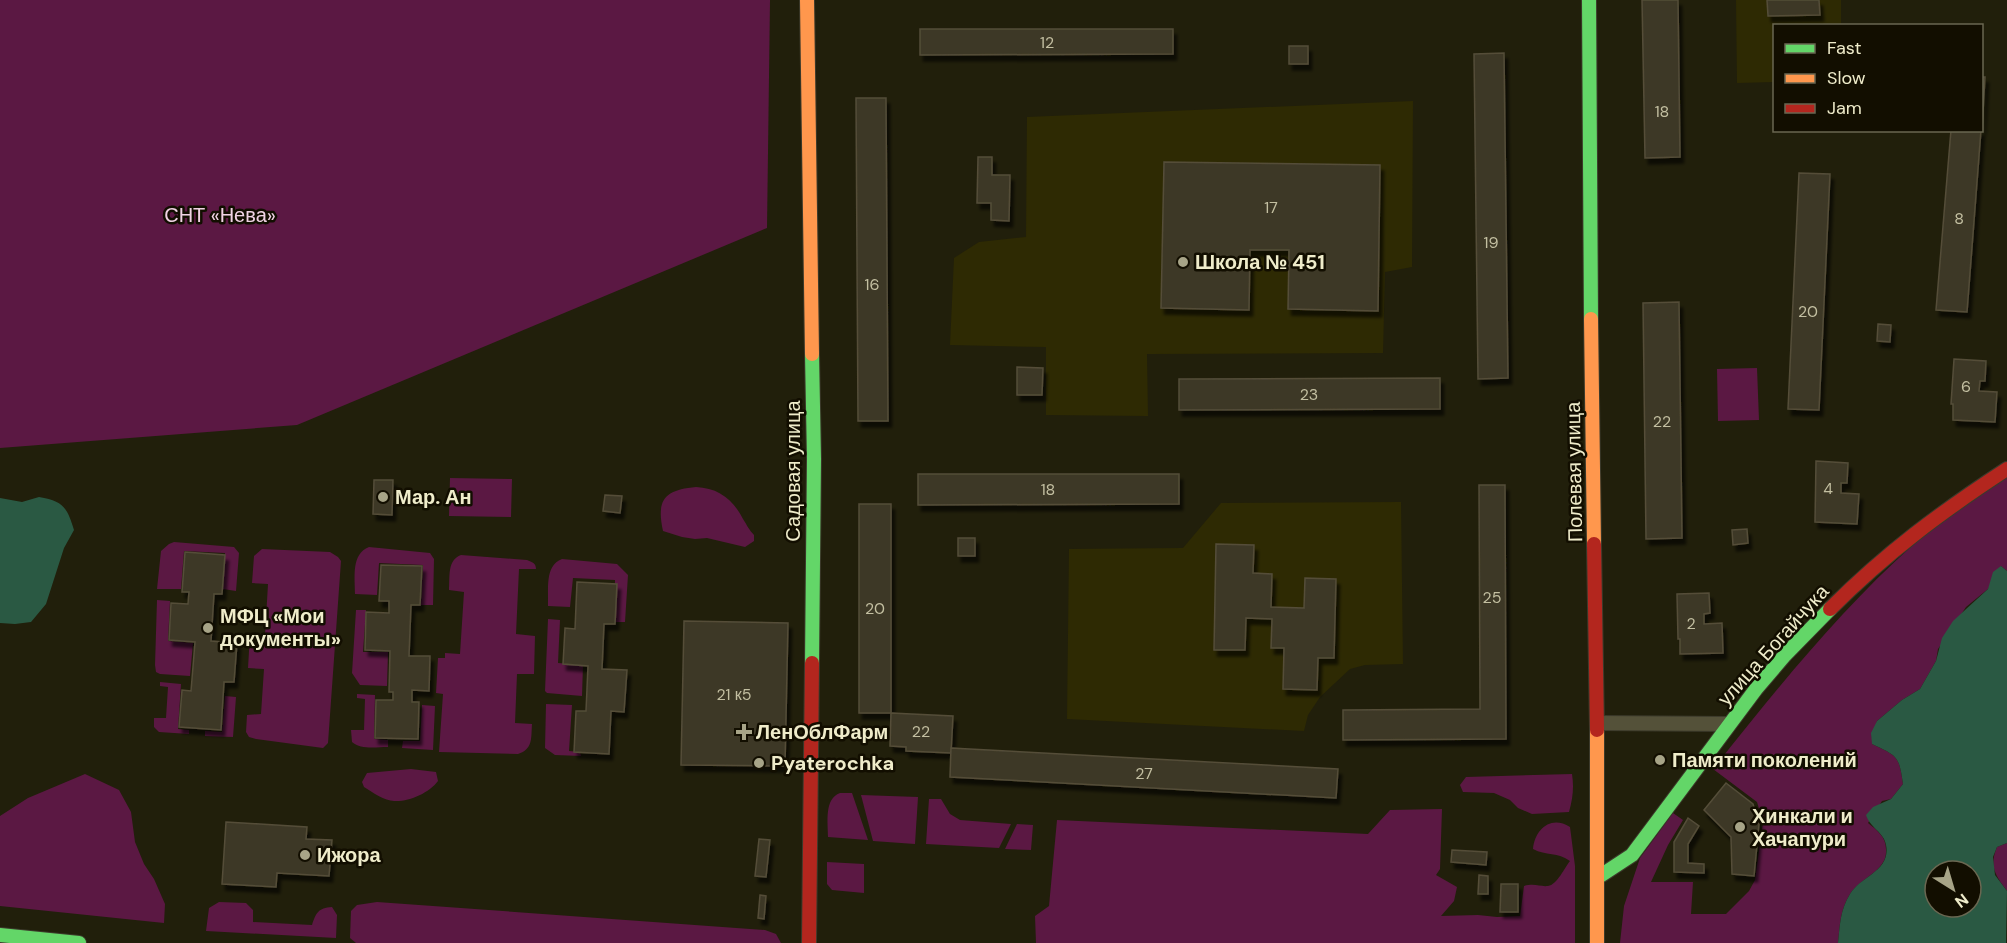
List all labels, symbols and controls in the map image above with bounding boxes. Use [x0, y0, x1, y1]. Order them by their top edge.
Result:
legend [1773, 24, 1983, 132]
house number: 12 [1040, 32, 1054, 53]
text: Fast [1827, 36, 1862, 60]
text: Slow [1827, 66, 1866, 90]
text: Jam [1827, 96, 1862, 120]
house number: 18 [1655, 101, 1669, 122]
house number: 17 [1264, 197, 1278, 218]
park label: СНТ «Нева» [164, 202, 276, 228]
house number: 8 [1954, 208, 1964, 229]
house number: 19 [1483, 232, 1499, 253]
place label: Школа № 451 [1195, 249, 1325, 275]
marker: Школа № 451 [1176, 255, 1190, 269]
house number: 16 [864, 274, 880, 295]
house number: 20 [1798, 301, 1818, 322]
house number: 6 [1961, 376, 1971, 397]
house number: 23 [1300, 384, 1318, 405]
street label: Садовая улица [780, 400, 806, 542]
street label: Полевая улица [1560, 401, 1588, 542]
house number: 22 [1653, 411, 1671, 432]
house number: 4 [1823, 478, 1833, 499]
house number: 18 [1041, 479, 1055, 500]
place label: Мар. Ан [395, 484, 472, 510]
marker: Мар. Ан [376, 490, 390, 504]
street label: улица Богайчука [1712, 578, 1835, 711]
house number: 25 [1483, 587, 1501, 608]
house number: 20 [865, 598, 885, 619]
place label: МФЦ «Мои документы» [220, 603, 341, 652]
house number: 2 [1686, 613, 1696, 634]
marker: МФЦ «Мои документы» [201, 621, 215, 635]
house number: 21 к5 [716, 684, 752, 705]
place label: ЛенОблФарм [756, 719, 888, 745]
house number: 22 [912, 721, 930, 742]
marker: ЛенОблФарм [737, 725, 751, 739]
place label: Памяти поколений [1672, 747, 1857, 773]
place label: Pyaterochka [771, 750, 894, 776]
marker: Памяти поколений [1653, 753, 1667, 767]
marker: Pyaterochka [752, 756, 766, 770]
house number: 27 [1135, 763, 1153, 784]
place label: Хинкали и Хачапури [1752, 803, 1853, 852]
marker: Хинкали и Хачапури [1733, 820, 1747, 834]
place label: Ижора [317, 842, 381, 868]
marker: Ижора [298, 848, 312, 862]
north arrow [1923, 859, 1983, 919]
text: N [1951, 889, 1973, 912]

